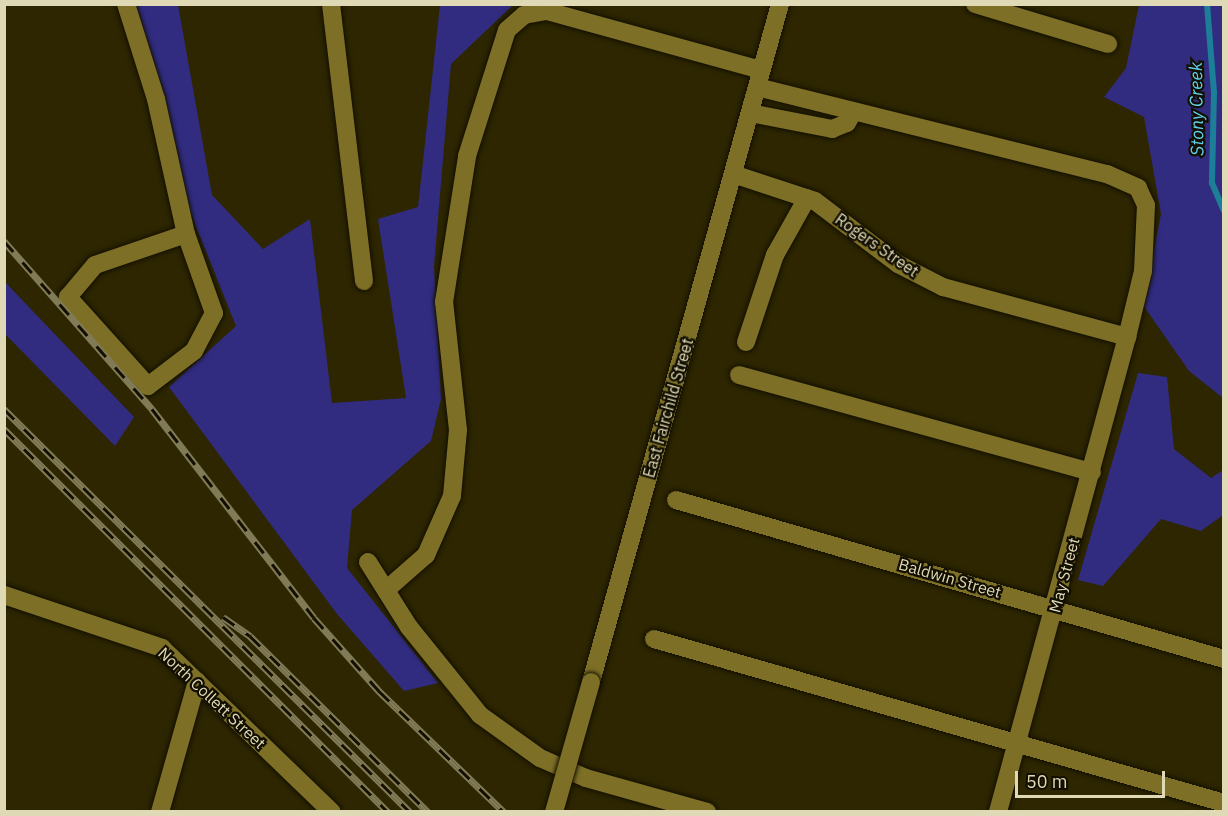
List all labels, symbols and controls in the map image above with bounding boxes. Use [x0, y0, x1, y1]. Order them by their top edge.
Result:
water label: Stony Creek [1185, 62, 1209, 156]
street label: Rogers Street [832, 209, 922, 281]
street label: East Fairchild Street [639, 336, 697, 480]
street label: May Street [1045, 535, 1083, 615]
street label: Baldwin Street [897, 554, 1003, 602]
street label: North Collett Street [154, 643, 270, 753]
scale bar [1018, 759, 1168, 797]
text: 50 m [1026, 770, 1068, 793]

